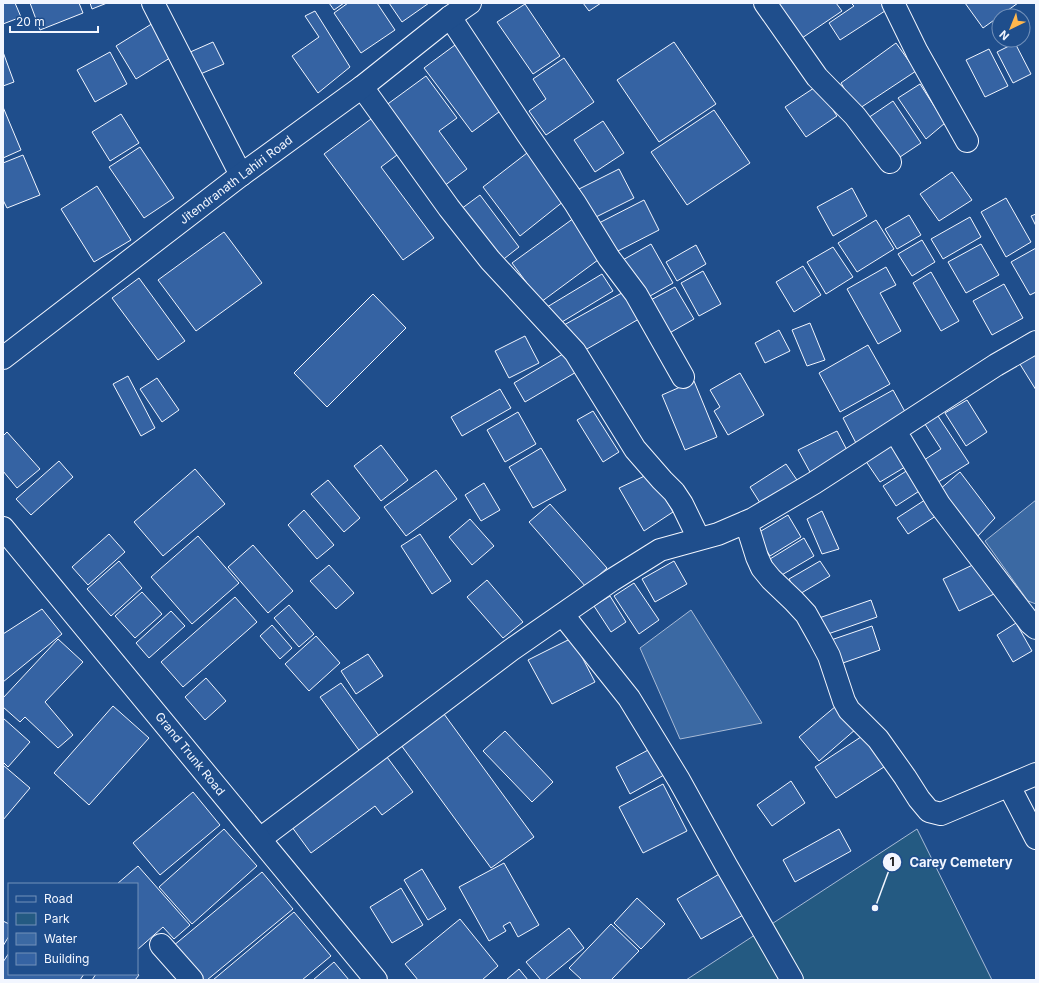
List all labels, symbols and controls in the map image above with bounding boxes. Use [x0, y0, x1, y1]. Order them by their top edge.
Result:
scale bar [10, 8, 98, 34]
north arrow [991, 8, 1031, 48]
text: 20 m [16, 14, 45, 29]
text: N [996, 27, 1012, 43]
street label: Jitendranath Lahiri Road [176, 132, 295, 227]
street label: Grand Trunk Road [152, 709, 229, 798]
callout: Carey Cemetery [882, 850, 1021, 875]
text: 1 [889, 854, 895, 869]
text: Carey Cemetery [909, 854, 1013, 870]
legend [8, 883, 138, 975]
text: Road [44, 891, 73, 906]
text: Park [44, 911, 70, 926]
text: Water [44, 931, 78, 946]
text: Building [44, 951, 89, 966]

